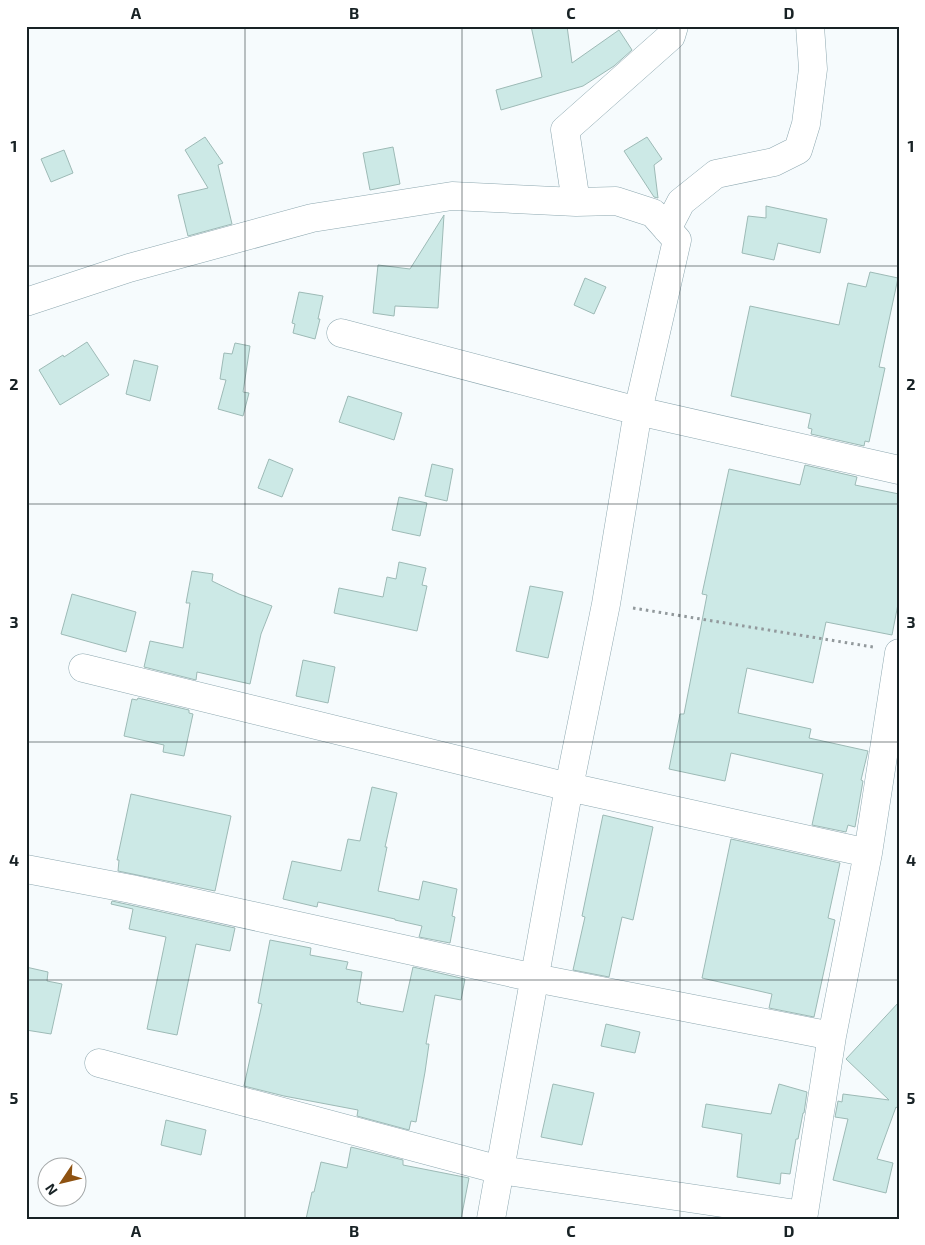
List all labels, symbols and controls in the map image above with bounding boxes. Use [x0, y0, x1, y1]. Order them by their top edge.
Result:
text: A [131, 3, 142, 22]
text: B [349, 3, 359, 22]
text: C [566, 3, 576, 22]
text: D [784, 3, 795, 22]
text: 1 [11, 136, 17, 155]
text: 1 [908, 136, 914, 155]
text: 2 [9, 374, 19, 393]
text: 2 [906, 374, 916, 393]
text: 3 [9, 612, 19, 631]
text: 3 [906, 612, 916, 631]
text: 4 [9, 850, 19, 869]
text: 4 [906, 850, 916, 869]
text: 5 [10, 1088, 19, 1107]
text: 5 [907, 1088, 916, 1107]
north arrow [38, 1158, 88, 1208]
text: N [41, 1181, 61, 1199]
text: A [131, 1221, 142, 1240]
text: B [349, 1221, 359, 1240]
text: C [566, 1221, 576, 1240]
text: D [784, 1221, 795, 1240]

